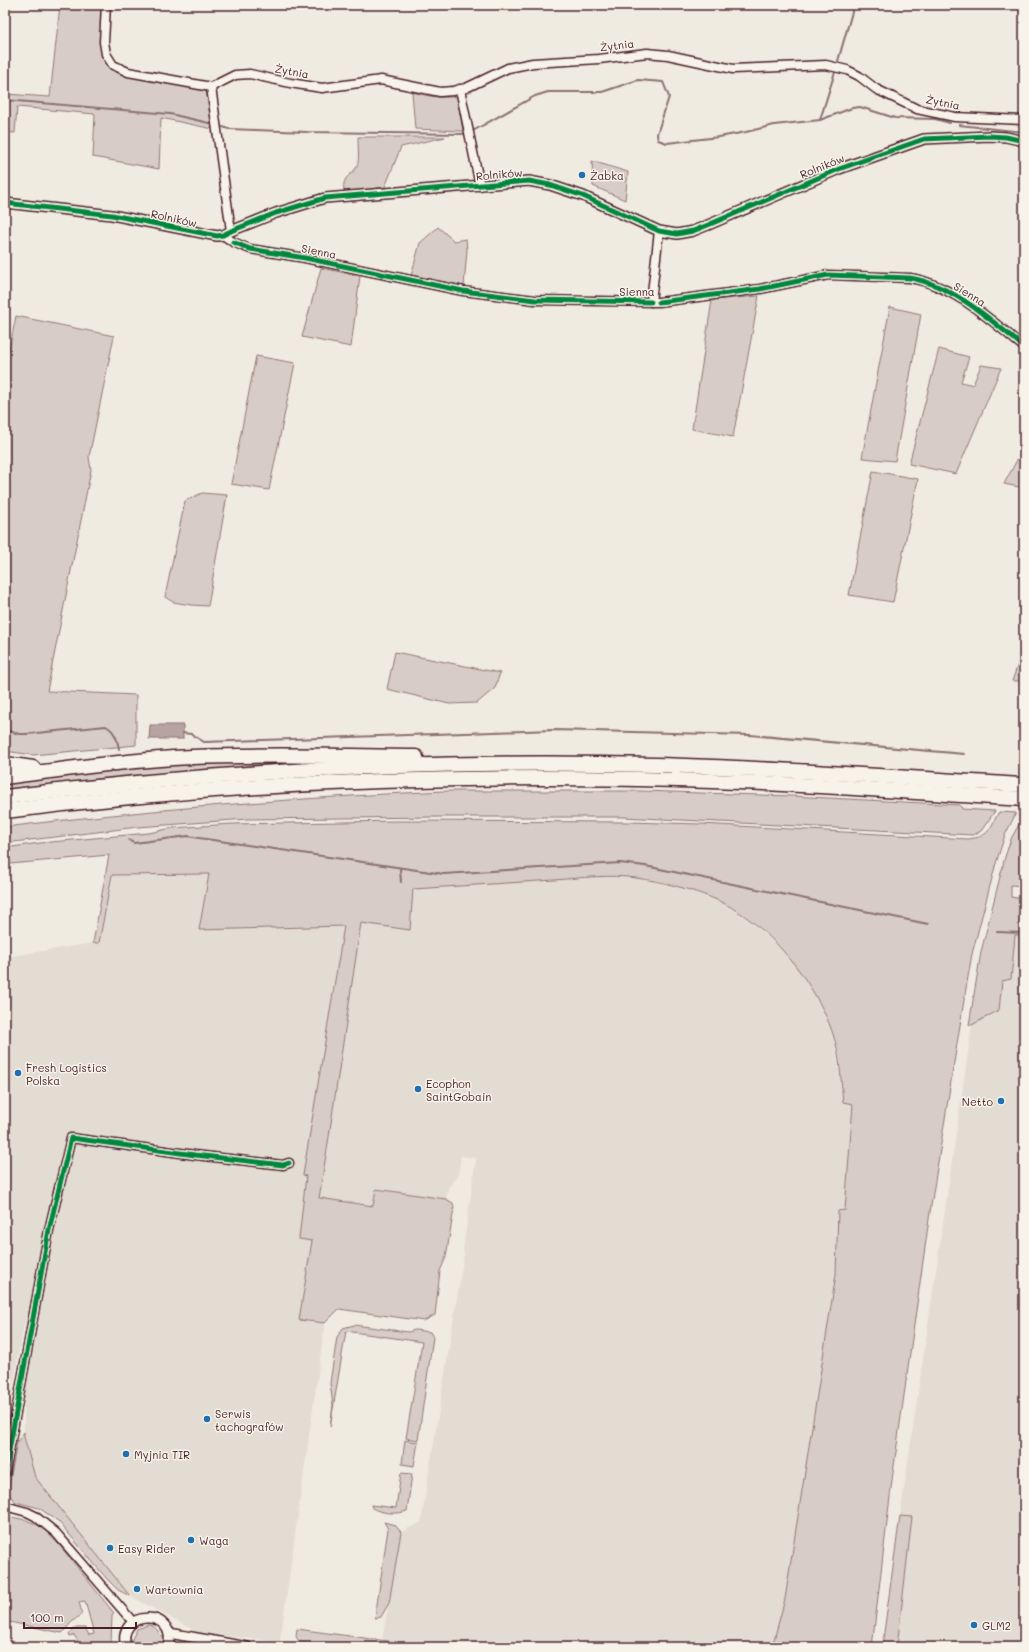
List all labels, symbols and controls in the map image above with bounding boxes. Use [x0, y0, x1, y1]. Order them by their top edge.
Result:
street label: Żytnia [599, 35, 635, 55]
street label: Żytnia [274, 61, 310, 81]
street label: Żytnia [925, 91, 961, 113]
street label: Rolników [798, 150, 846, 182]
street label: Rolników [475, 164, 523, 184]
place label: Żabka [590, 168, 624, 183]
marker: Żabka [577, 170, 587, 180]
street label: Rolników [150, 206, 198, 230]
street label: Sienna [300, 240, 338, 262]
street label: Sienna [951, 278, 989, 310]
street label: Sienna [619, 284, 655, 299]
place label: Fresh Logistics Polska [26, 1060, 107, 1088]
marker: Fresh Logistics Polska [13, 1068, 23, 1078]
place label: Ecophon SaintGobain [426, 1076, 491, 1104]
marker: Ecophon SaintGobain [413, 1084, 423, 1094]
place label: Netto [962, 1094, 993, 1109]
marker: Netto [996, 1096, 1006, 1106]
place label: Serwis tachografów [215, 1406, 284, 1434]
marker: Serwis tachografów [202, 1414, 212, 1424]
place label: Myjnia TIR [134, 1447, 190, 1462]
marker: Myjnia TIR [121, 1449, 131, 1459]
place label: Waga [199, 1533, 229, 1548]
marker: Waga [186, 1535, 196, 1545]
place label: Easy Rider [118, 1541, 176, 1556]
marker: Easy Rider [105, 1543, 115, 1553]
place label: Wartownia [145, 1582, 203, 1597]
marker: Wartownia [132, 1584, 142, 1594]
scale bar [24, 1604, 136, 1630]
text: 100 m [30, 1609, 64, 1625]
place label: GLM2 [982, 1618, 1011, 1633]
marker: GLM2 [969, 1620, 979, 1630]

